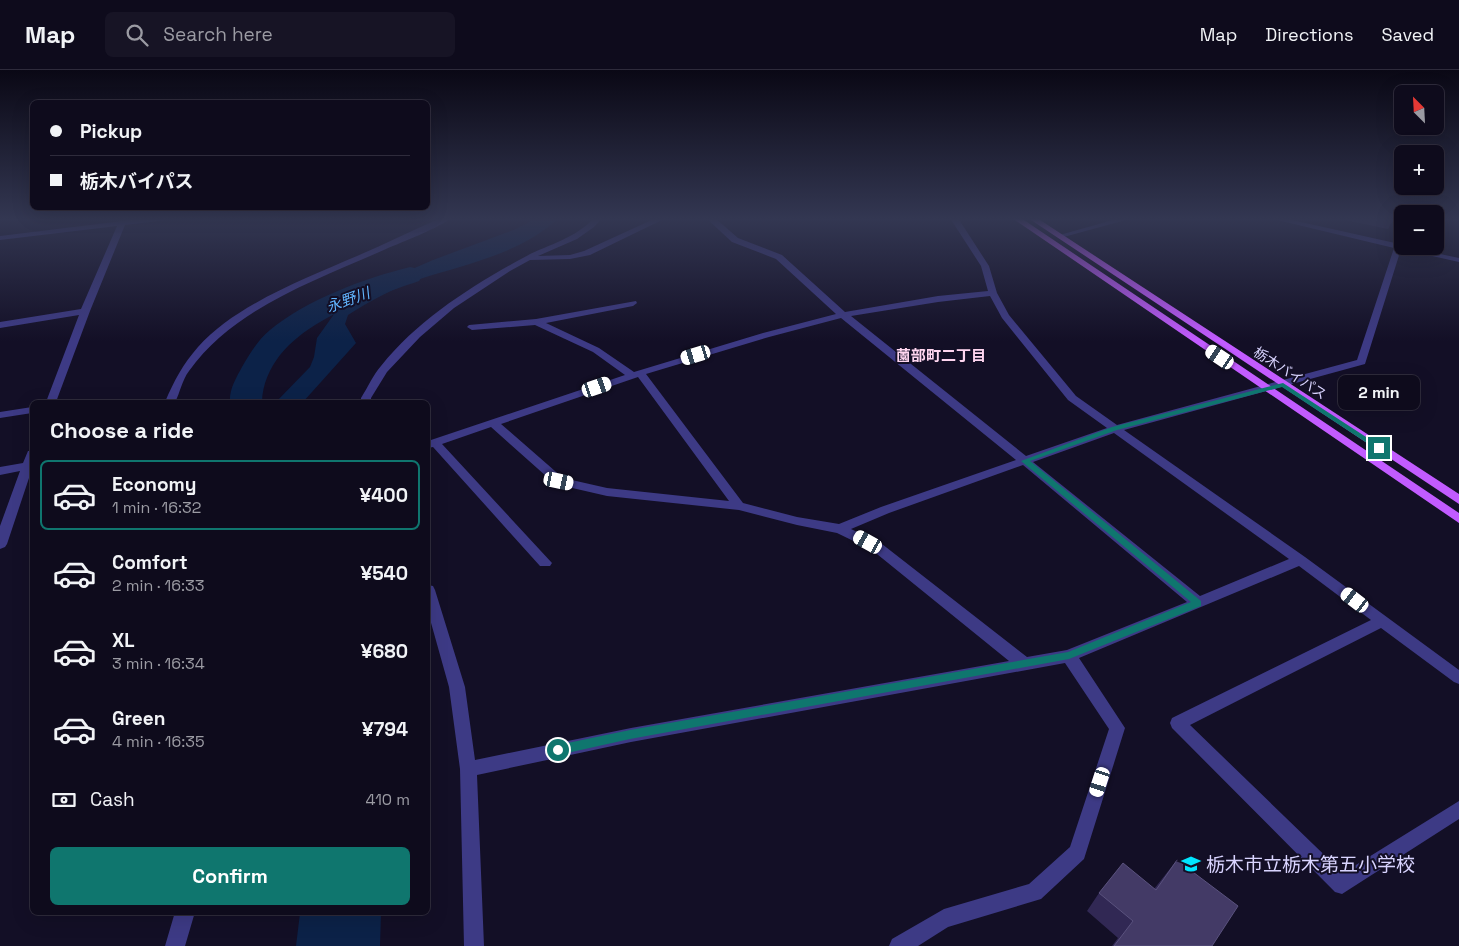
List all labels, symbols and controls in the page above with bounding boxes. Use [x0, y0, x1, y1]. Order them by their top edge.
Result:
search box [105, 12, 455, 57]
text: Map [25, 19, 75, 50]
icon: search [123, 21, 151, 49]
text: Search here [163, 22, 273, 47]
text: Map [1200, 23, 1237, 46]
text: Directions [1265, 23, 1354, 46]
text: Saved [1382, 23, 1434, 46]
north arrow [1394, 85, 1444, 135]
map controls [1394, 85, 1444, 255]
text: Pickup [80, 119, 142, 144]
button: + [1394, 145, 1444, 195]
text: 栃木バイパス [80, 169, 194, 194]
button: − [1394, 205, 1444, 255]
water label: 永野川 [323, 282, 374, 316]
car [1203, 342, 1236, 372]
car [679, 343, 712, 367]
street label: 栃木バイパス [1250, 343, 1330, 403]
district label: 薗部町二丁目 [896, 346, 986, 365]
car [580, 375, 613, 399]
callout: 2 min [1338, 376, 1420, 410]
text: 2 min [1358, 382, 1400, 403]
text: Choose a ride [50, 416, 194, 444]
route end [1368, 437, 1390, 459]
car [542, 471, 575, 491]
text: Economy [112, 472, 196, 497]
icon: car [52, 473, 97, 518]
text: ¥400 [360, 483, 408, 508]
text: 1 min · 16:32 [112, 497, 201, 518]
car [851, 528, 884, 556]
text: Comfort [112, 550, 188, 575]
icon: car [52, 551, 97, 596]
text: ¥540 [360, 561, 408, 586]
text: 2 min · 16:33 [112, 575, 204, 596]
car [1338, 585, 1371, 615]
text: XL [112, 628, 135, 653]
icon: car [52, 629, 97, 674]
text: ¥680 [361, 639, 408, 664]
text: 3 min · 16:34 [112, 653, 205, 674]
text: Green [112, 706, 165, 731]
icon: car [52, 707, 97, 752]
text: ¥794 [362, 717, 408, 742]
text: 4 min · 16:35 [112, 731, 205, 752]
route start [547, 739, 569, 761]
car [1088, 765, 1111, 799]
icon: cash [50, 786, 78, 814]
text: Cash [90, 787, 135, 812]
text: 410 m [366, 789, 410, 810]
button: Confirm [50, 847, 410, 905]
place label: 栃木市立栃木第五小学校 [1206, 852, 1415, 877]
school or university icon: 栃木市立栃木第五小学校 [1180, 853, 1202, 875]

